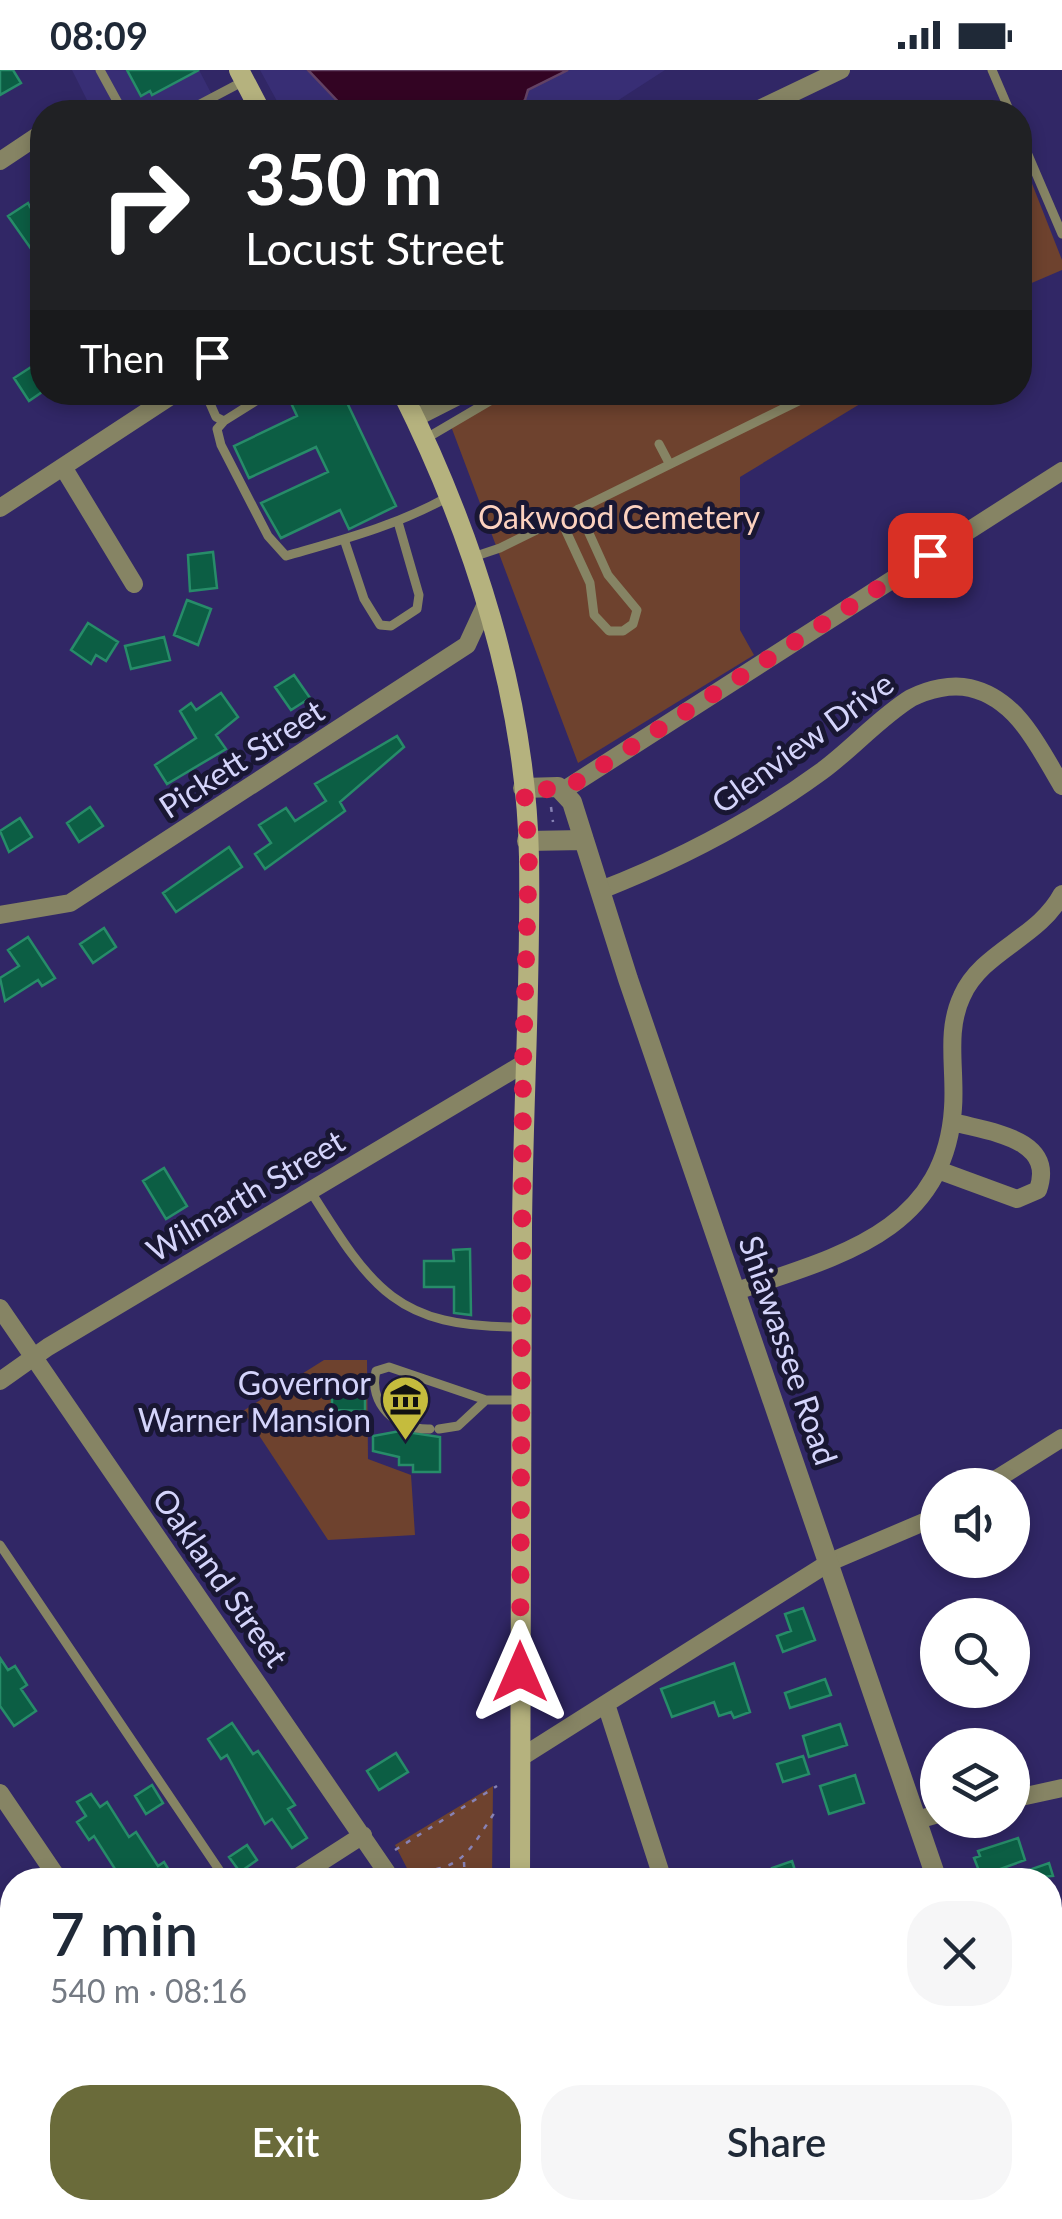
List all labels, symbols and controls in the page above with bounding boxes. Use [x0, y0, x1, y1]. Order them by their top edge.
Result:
text: 08:09 [50, 12, 148, 58]
text: 350 m [245, 136, 442, 220]
icon: right [80, 140, 210, 270]
text: Locust Street [245, 221, 504, 275]
icon: arrive [185, 330, 240, 385]
text: Then [80, 335, 165, 381]
park label: Oakwood Cemetery [478, 497, 761, 536]
pin [888, 513, 973, 598]
icon: arrive [903, 528, 958, 583]
street label: Glenview Drive [704, 663, 900, 821]
street label: Pickett Street [151, 690, 331, 826]
street label: Wilmarth Street [139, 1120, 351, 1269]
street label: Shiawassee Road [732, 1230, 846, 1470]
place label: Governor Warner Mansion [138, 1363, 371, 1439]
museum icon: Governor Warner Mansion [380, 1374, 432, 1442]
map controls [920, 1468, 1030, 1838]
button: sound [920, 1468, 1030, 1578]
street label: Oakland Street [145, 1480, 297, 1674]
button: search [920, 1598, 1030, 1708]
position arrow [468, 1620, 572, 1724]
button: layers [920, 1728, 1030, 1838]
text: 7 min [50, 1897, 198, 1969]
button: close [907, 1901, 1012, 2006]
text: 540 m · 08:16 [50, 1971, 247, 2010]
button: Exit [50, 2085, 521, 2200]
button: Share [541, 2085, 1012, 2200]

